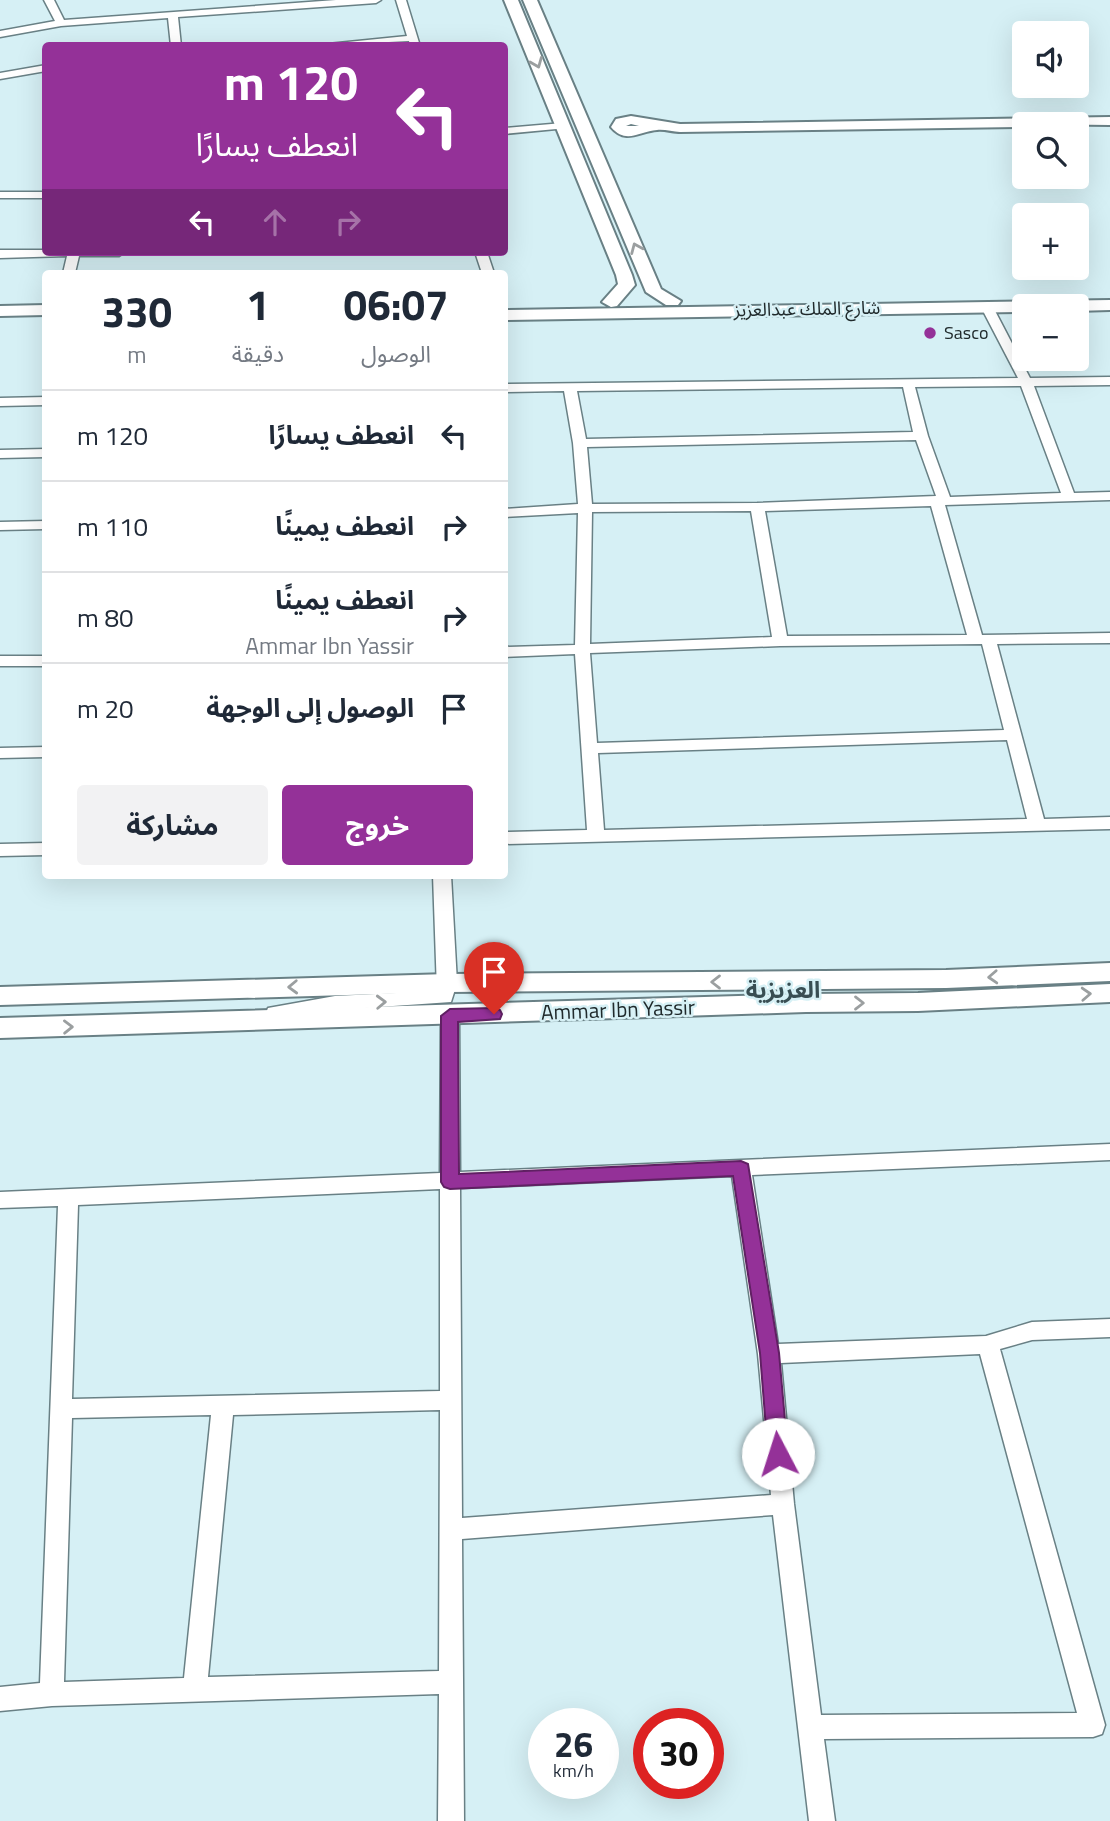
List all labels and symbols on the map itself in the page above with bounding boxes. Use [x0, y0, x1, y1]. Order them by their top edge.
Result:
one-way arrow [529, 56, 543, 68]
one-way arrow [631, 242, 645, 254]
street label: شارع الملك عبدالعزيز [732, 294, 881, 324]
place label: Sasco [944, 319, 988, 346]
marker: Sasco [922, 325, 938, 341]
pin [464, 942, 524, 1014]
one-way arrow [987, 970, 998, 985]
district label: العزيزية [746, 972, 820, 1007]
one-way arrow [711, 974, 721, 990]
one-way arrow [287, 980, 298, 995]
one-way arrow [1081, 987, 1092, 1002]
street label: Ammar Ibn Yassir [540, 990, 695, 1028]
one-way arrow [375, 994, 386, 1009]
one-way arrow [854, 995, 865, 1011]
one-way arrow [63, 1019, 74, 1034]
position arrow [741, 1417, 815, 1491]
speed limit sign: 30 [633, 1708, 724, 1799]

